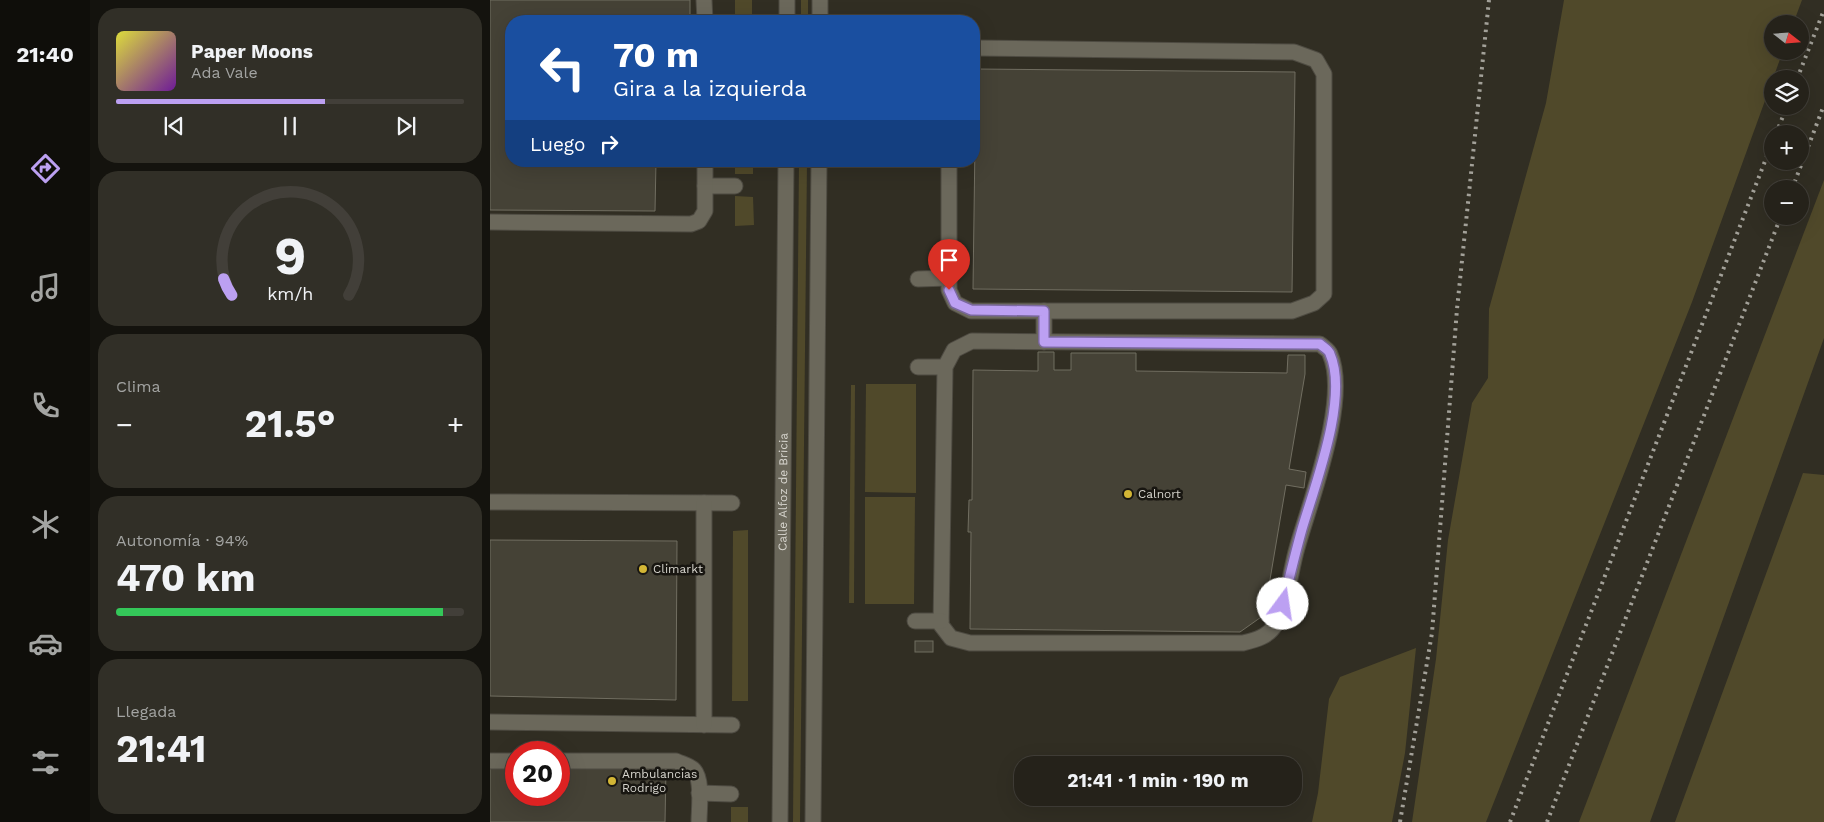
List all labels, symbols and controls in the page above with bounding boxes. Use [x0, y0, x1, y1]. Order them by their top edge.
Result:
north arrow [1764, 15, 1809, 60]
map controls [1764, 15, 1809, 225]
text: 70 m [613, 34, 699, 76]
icon: left [530, 35, 595, 100]
text: Paper Moons [191, 40, 313, 63]
text: 21:40 [16, 42, 74, 67]
text: Ada Vale [191, 63, 258, 82]
button: layers [1764, 70, 1809, 115]
text: Gira a la izquierda [613, 76, 807, 101]
icon: previous [160, 112, 188, 140]
icon: pause [276, 112, 304, 140]
icon: next [392, 112, 420, 140]
button: + [1764, 125, 1809, 170]
icon: right [595, 130, 623, 158]
text: Luego [530, 133, 585, 156]
icon: directions [28, 151, 63, 186]
button: − [1764, 180, 1809, 225]
text: 9 [274, 226, 306, 287]
pin [928, 239, 970, 290]
icon: arrive [935, 246, 963, 274]
icon: music [28, 270, 63, 305]
text: km/h [267, 283, 313, 304]
text: Clima [116, 377, 160, 396]
icon: phone [28, 388, 63, 423]
text: 21.5° [244, 402, 336, 446]
text: − [116, 408, 133, 441]
text: + [447, 408, 464, 441]
street label: Calle Alfoz de Bricia [775, 433, 791, 551]
place label: Calnort [1138, 487, 1181, 501]
marker: Calnort [1122, 488, 1134, 500]
icon: climate [28, 507, 63, 542]
text: Autonomía · 94% [116, 531, 248, 550]
text: 470 km [116, 556, 256, 600]
place label: Climarkt [653, 562, 703, 576]
marker: Climarkt [637, 563, 649, 575]
position arrow [1256, 577, 1308, 629]
icon: car [28, 626, 63, 661]
text: Llegada [116, 702, 176, 721]
text: 21:41 [116, 727, 207, 771]
speed limit sign: 20 [505, 741, 570, 806]
icon: filters [28, 745, 63, 780]
place label: Ambulancias Rodrigo [622, 767, 697, 795]
text: 21:41 · 1 min · 190 m [1067, 769, 1249, 792]
marker: Ambulancias Rodrigo [606, 775, 618, 787]

